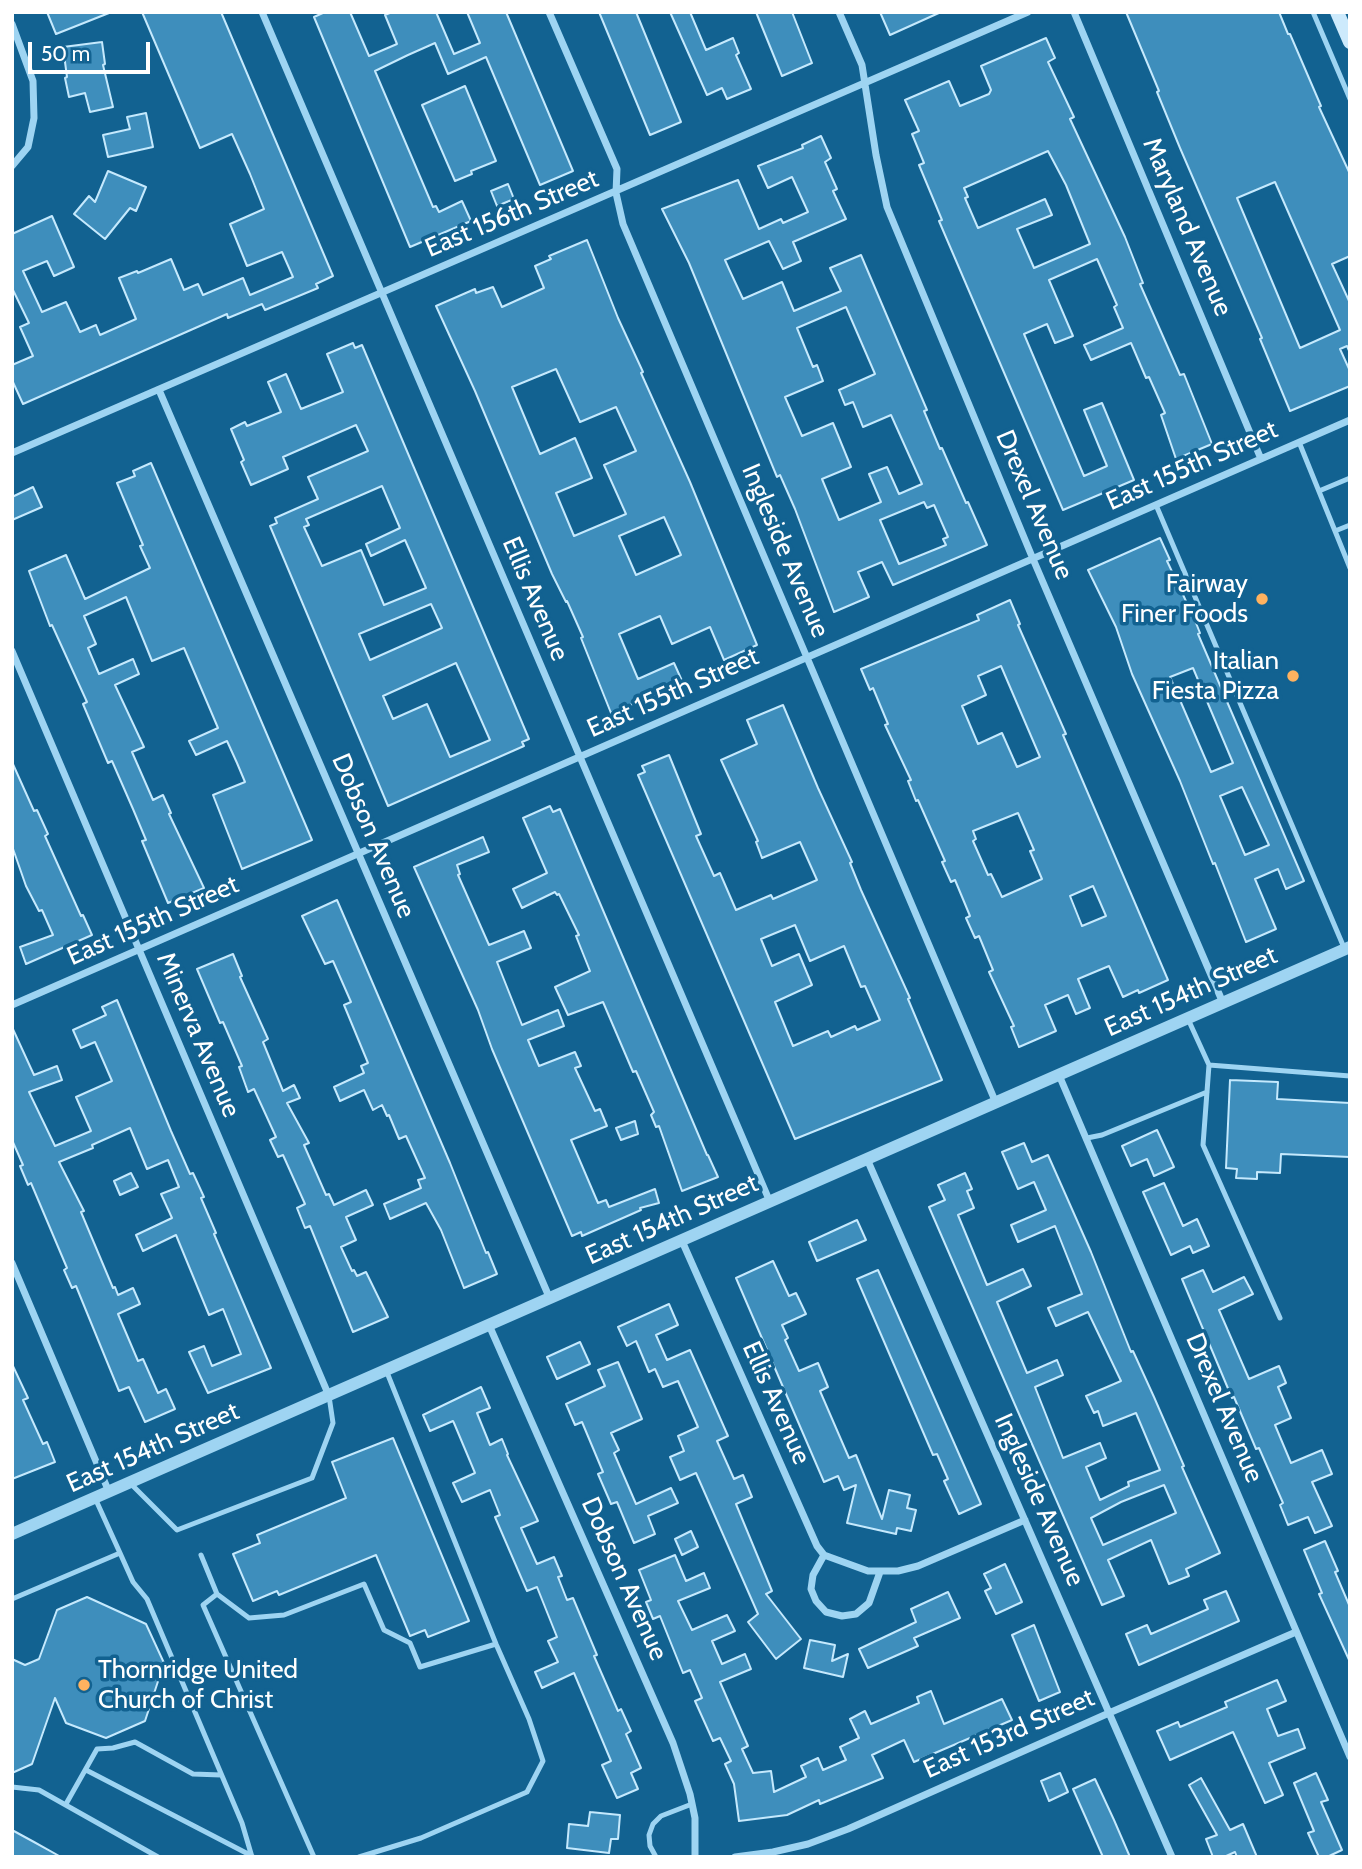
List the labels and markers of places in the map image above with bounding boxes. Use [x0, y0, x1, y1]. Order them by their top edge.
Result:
place label: Fairway Finer Foods [1121, 568, 1248, 630]
marker: Fairway Finer Foods [1254, 591, 1270, 607]
place label: Italian Fiesta Pizza [1152, 645, 1279, 706]
marker: Italian Fiesta Pizza [1285, 668, 1301, 684]
place label: Thornridge United Church of Christ [98, 1654, 298, 1716]
marker: Thornridge United Church of Christ [76, 1677, 92, 1693]

